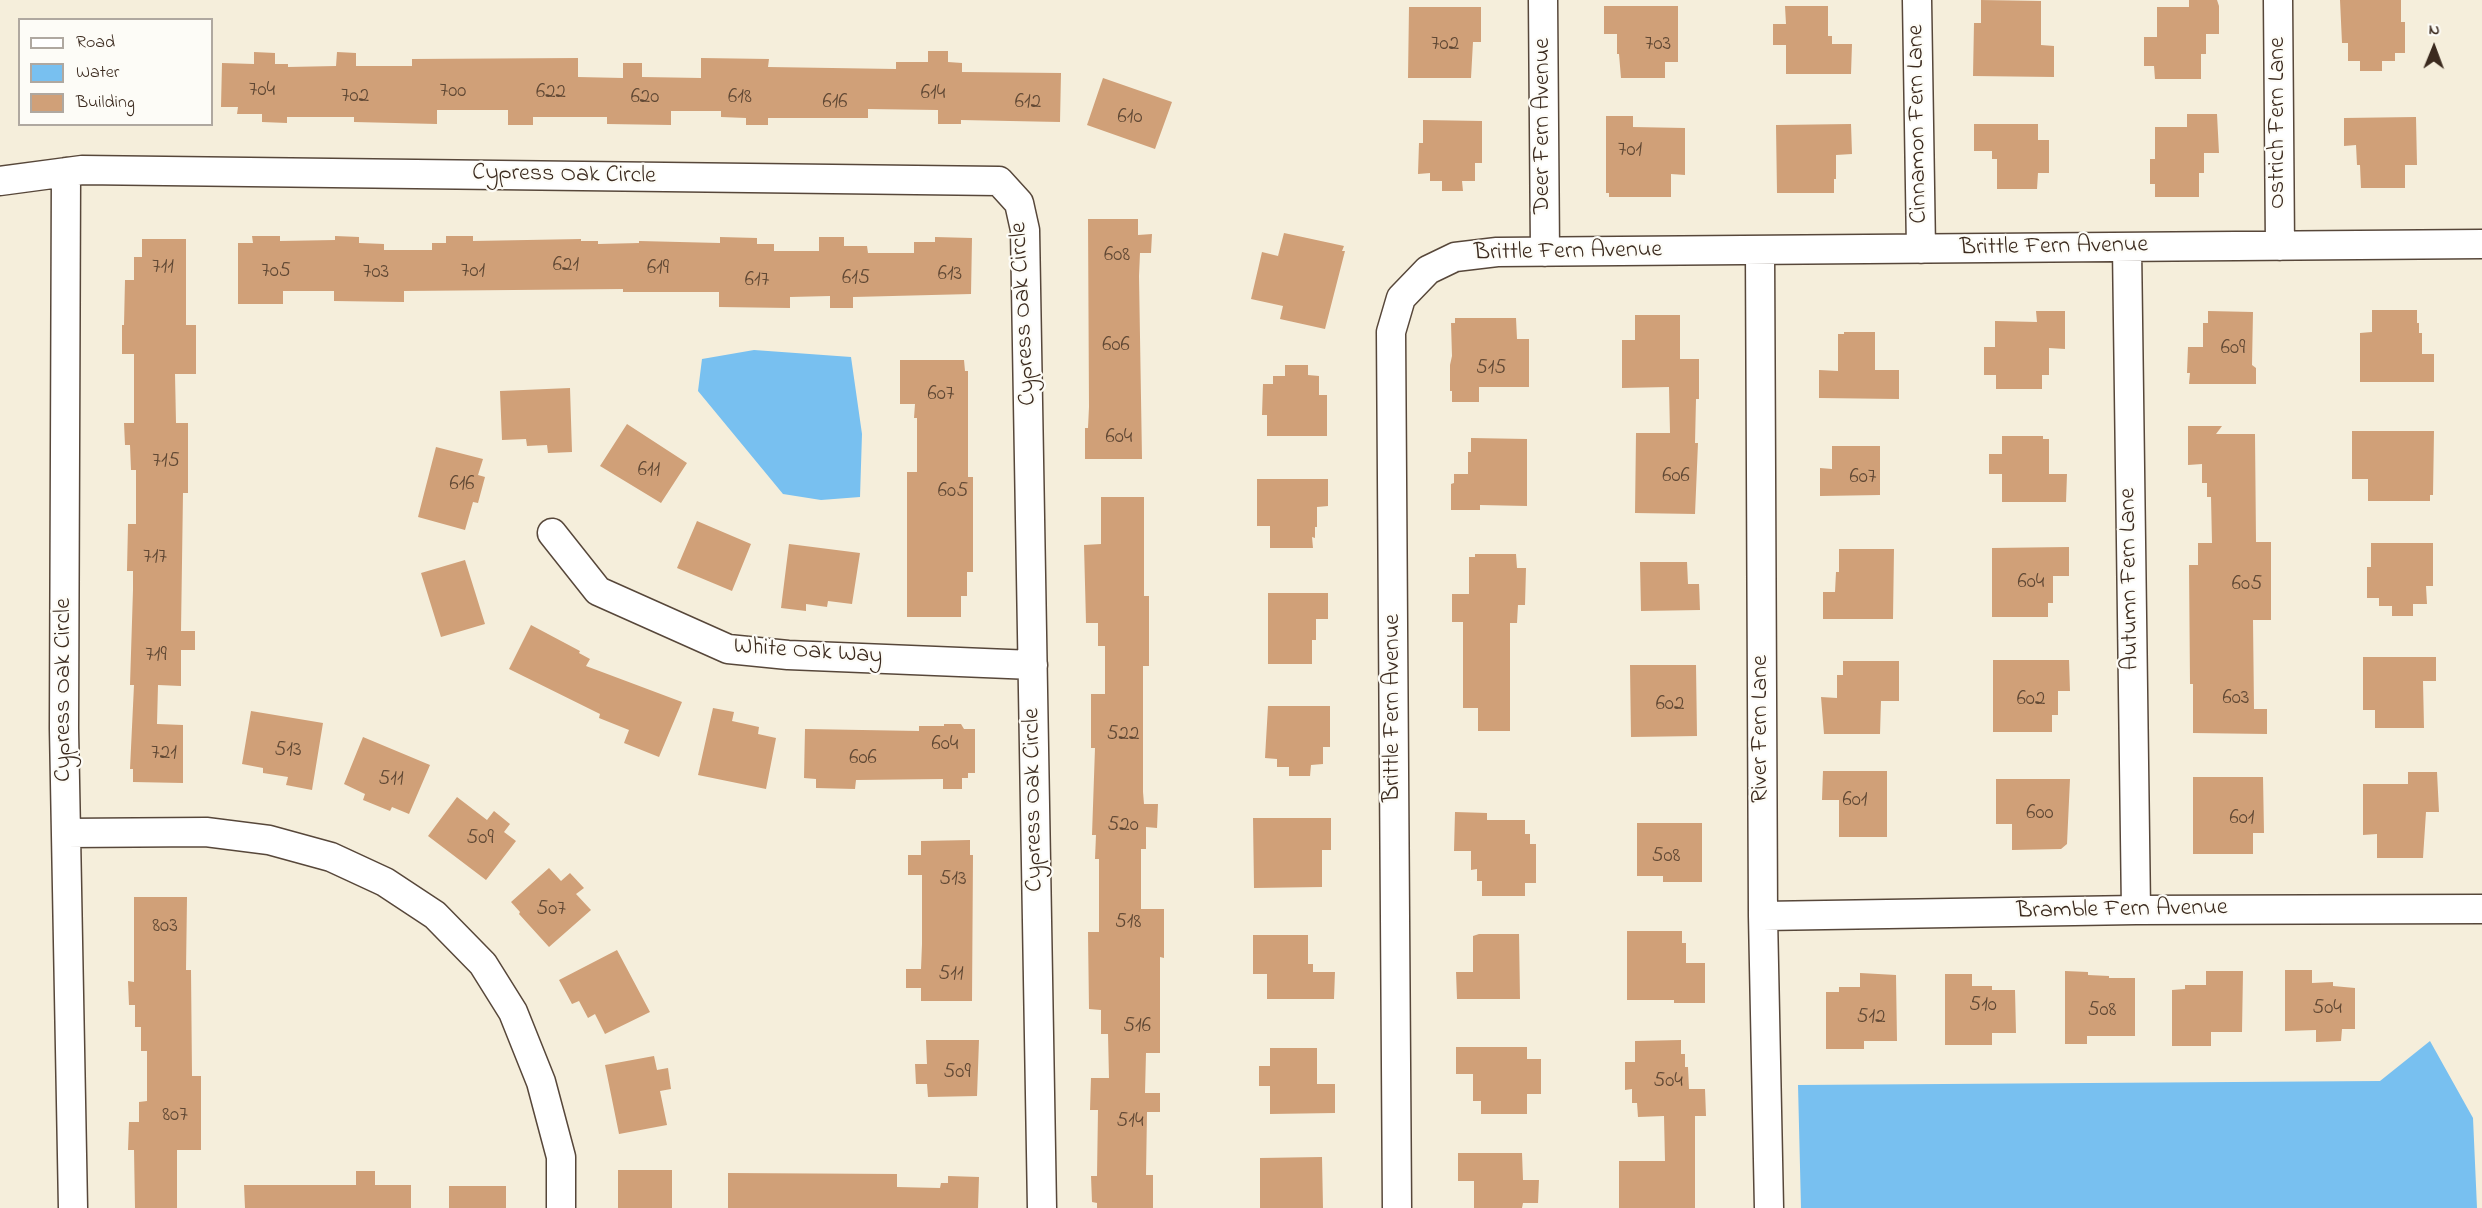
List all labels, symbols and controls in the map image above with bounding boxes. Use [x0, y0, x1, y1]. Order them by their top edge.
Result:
legend [18, 18, 213, 126]
north arrow [2404, 18, 2464, 78]
text: N [2429, 18, 2440, 42]
street label: Cinnamon Fern Lane [1903, 24, 1935, 224]
text: Road [76, 30, 115, 56]
house number: 702 [1431, 33, 1459, 59]
house number: 703 [1645, 33, 1671, 59]
street label: Ostrich Fern Lane [2265, 37, 2293, 209]
street label: Deer Fern Avenue [1530, 38, 1558, 214]
text: Water [76, 60, 119, 86]
house number: 704 [249, 79, 275, 105]
house number: 700 [440, 80, 466, 106]
house number: 622 [536, 81, 566, 107]
house number: 614 [921, 82, 945, 108]
house number: 702 [341, 85, 369, 111]
house number: 620 [631, 86, 659, 112]
house number: 618 [728, 86, 752, 112]
text: Building [76, 90, 135, 116]
house number: 616 [822, 91, 848, 117]
house number: 612 [1015, 91, 1041, 117]
house number: 610 [1118, 106, 1142, 132]
house number: 701 [1618, 139, 1642, 165]
street label: Cypress Oak Circle [472, 160, 656, 192]
street label: Cypress Oak Circle [1006, 221, 1044, 407]
street label: Brittle Fern Avenue [1960, 232, 2148, 264]
street label: Brittle Fern Avenue [1474, 237, 1662, 269]
house number: 608 [1104, 244, 1130, 270]
house number: 621 [553, 254, 579, 280]
house number: 711 [152, 256, 174, 282]
house number: 619 [647, 257, 669, 283]
house number: 705 [261, 260, 291, 286]
house number: 701 [461, 260, 485, 286]
house number: 703 [363, 261, 389, 287]
house number: 613 [938, 263, 962, 289]
house number: 615 [842, 267, 870, 293]
house number: 617 [745, 269, 769, 295]
house number: 606 [1102, 334, 1130, 360]
house number: 609 [2221, 337, 2245, 363]
house number: 515 [1476, 357, 1506, 383]
house number: 607 [928, 383, 954, 409]
house number: 604 [1106, 426, 1132, 452]
house number: 715 [152, 450, 180, 476]
house number: 611 [638, 459, 660, 485]
house number: 606 [1662, 465, 1690, 491]
house number: 607 [1850, 466, 1876, 492]
house number: 616 [449, 473, 475, 499]
house number: 605 [938, 480, 968, 506]
street label: Autumn Fern Lane [2115, 487, 2147, 671]
house number: 717 [143, 546, 167, 572]
house number: 604 [2018, 571, 2044, 597]
house number: 605 [2232, 573, 2262, 599]
street label: Cypress Oak Circle [51, 598, 79, 782]
street label: Brittle Fern Avenue [1380, 614, 1408, 802]
street label: White Oak Way [733, 633, 883, 673]
house number: 719 [145, 644, 167, 670]
street label: River Fern Lane [1748, 655, 1776, 803]
house number: 603 [2223, 687, 2249, 713]
house number: 602 [2017, 688, 2045, 714]
house number: 602 [1656, 693, 1684, 719]
street label: Cypress Oak Circle [1019, 708, 1051, 892]
house number: 522 [1107, 723, 1139, 749]
house number: 604 [932, 733, 958, 759]
house number: 513 [274, 739, 302, 765]
house number: 721 [151, 742, 177, 768]
house number: 606 [849, 747, 877, 773]
house number: 511 [378, 768, 404, 794]
house number: 601 [1843, 789, 1867, 815]
house number: 600 [2026, 802, 2054, 828]
house number: 601 [2230, 807, 2254, 833]
house number: 520 [1107, 814, 1139, 840]
house number: 509 [466, 827, 494, 853]
house number: 508 [1652, 845, 1680, 871]
house number: 513 [939, 868, 967, 894]
street label: Bramble Fern Avenue [2016, 895, 2228, 927]
house number: 507 [536, 898, 566, 924]
house number: 518 [1115, 911, 1141, 937]
house number: 803 [152, 915, 178, 941]
house number: 511 [938, 963, 964, 989]
house number: 510 [1969, 994, 1997, 1020]
house number: 504 [2312, 997, 2342, 1023]
house number: 508 [2088, 999, 2116, 1025]
house number: 512 [1856, 1006, 1886, 1032]
house number: 516 [1123, 1015, 1151, 1041]
house number: 509 [943, 1061, 971, 1087]
house number: 504 [1653, 1070, 1683, 1096]
house number: 807 [162, 1104, 188, 1130]
house number: 514 [1116, 1110, 1144, 1136]

